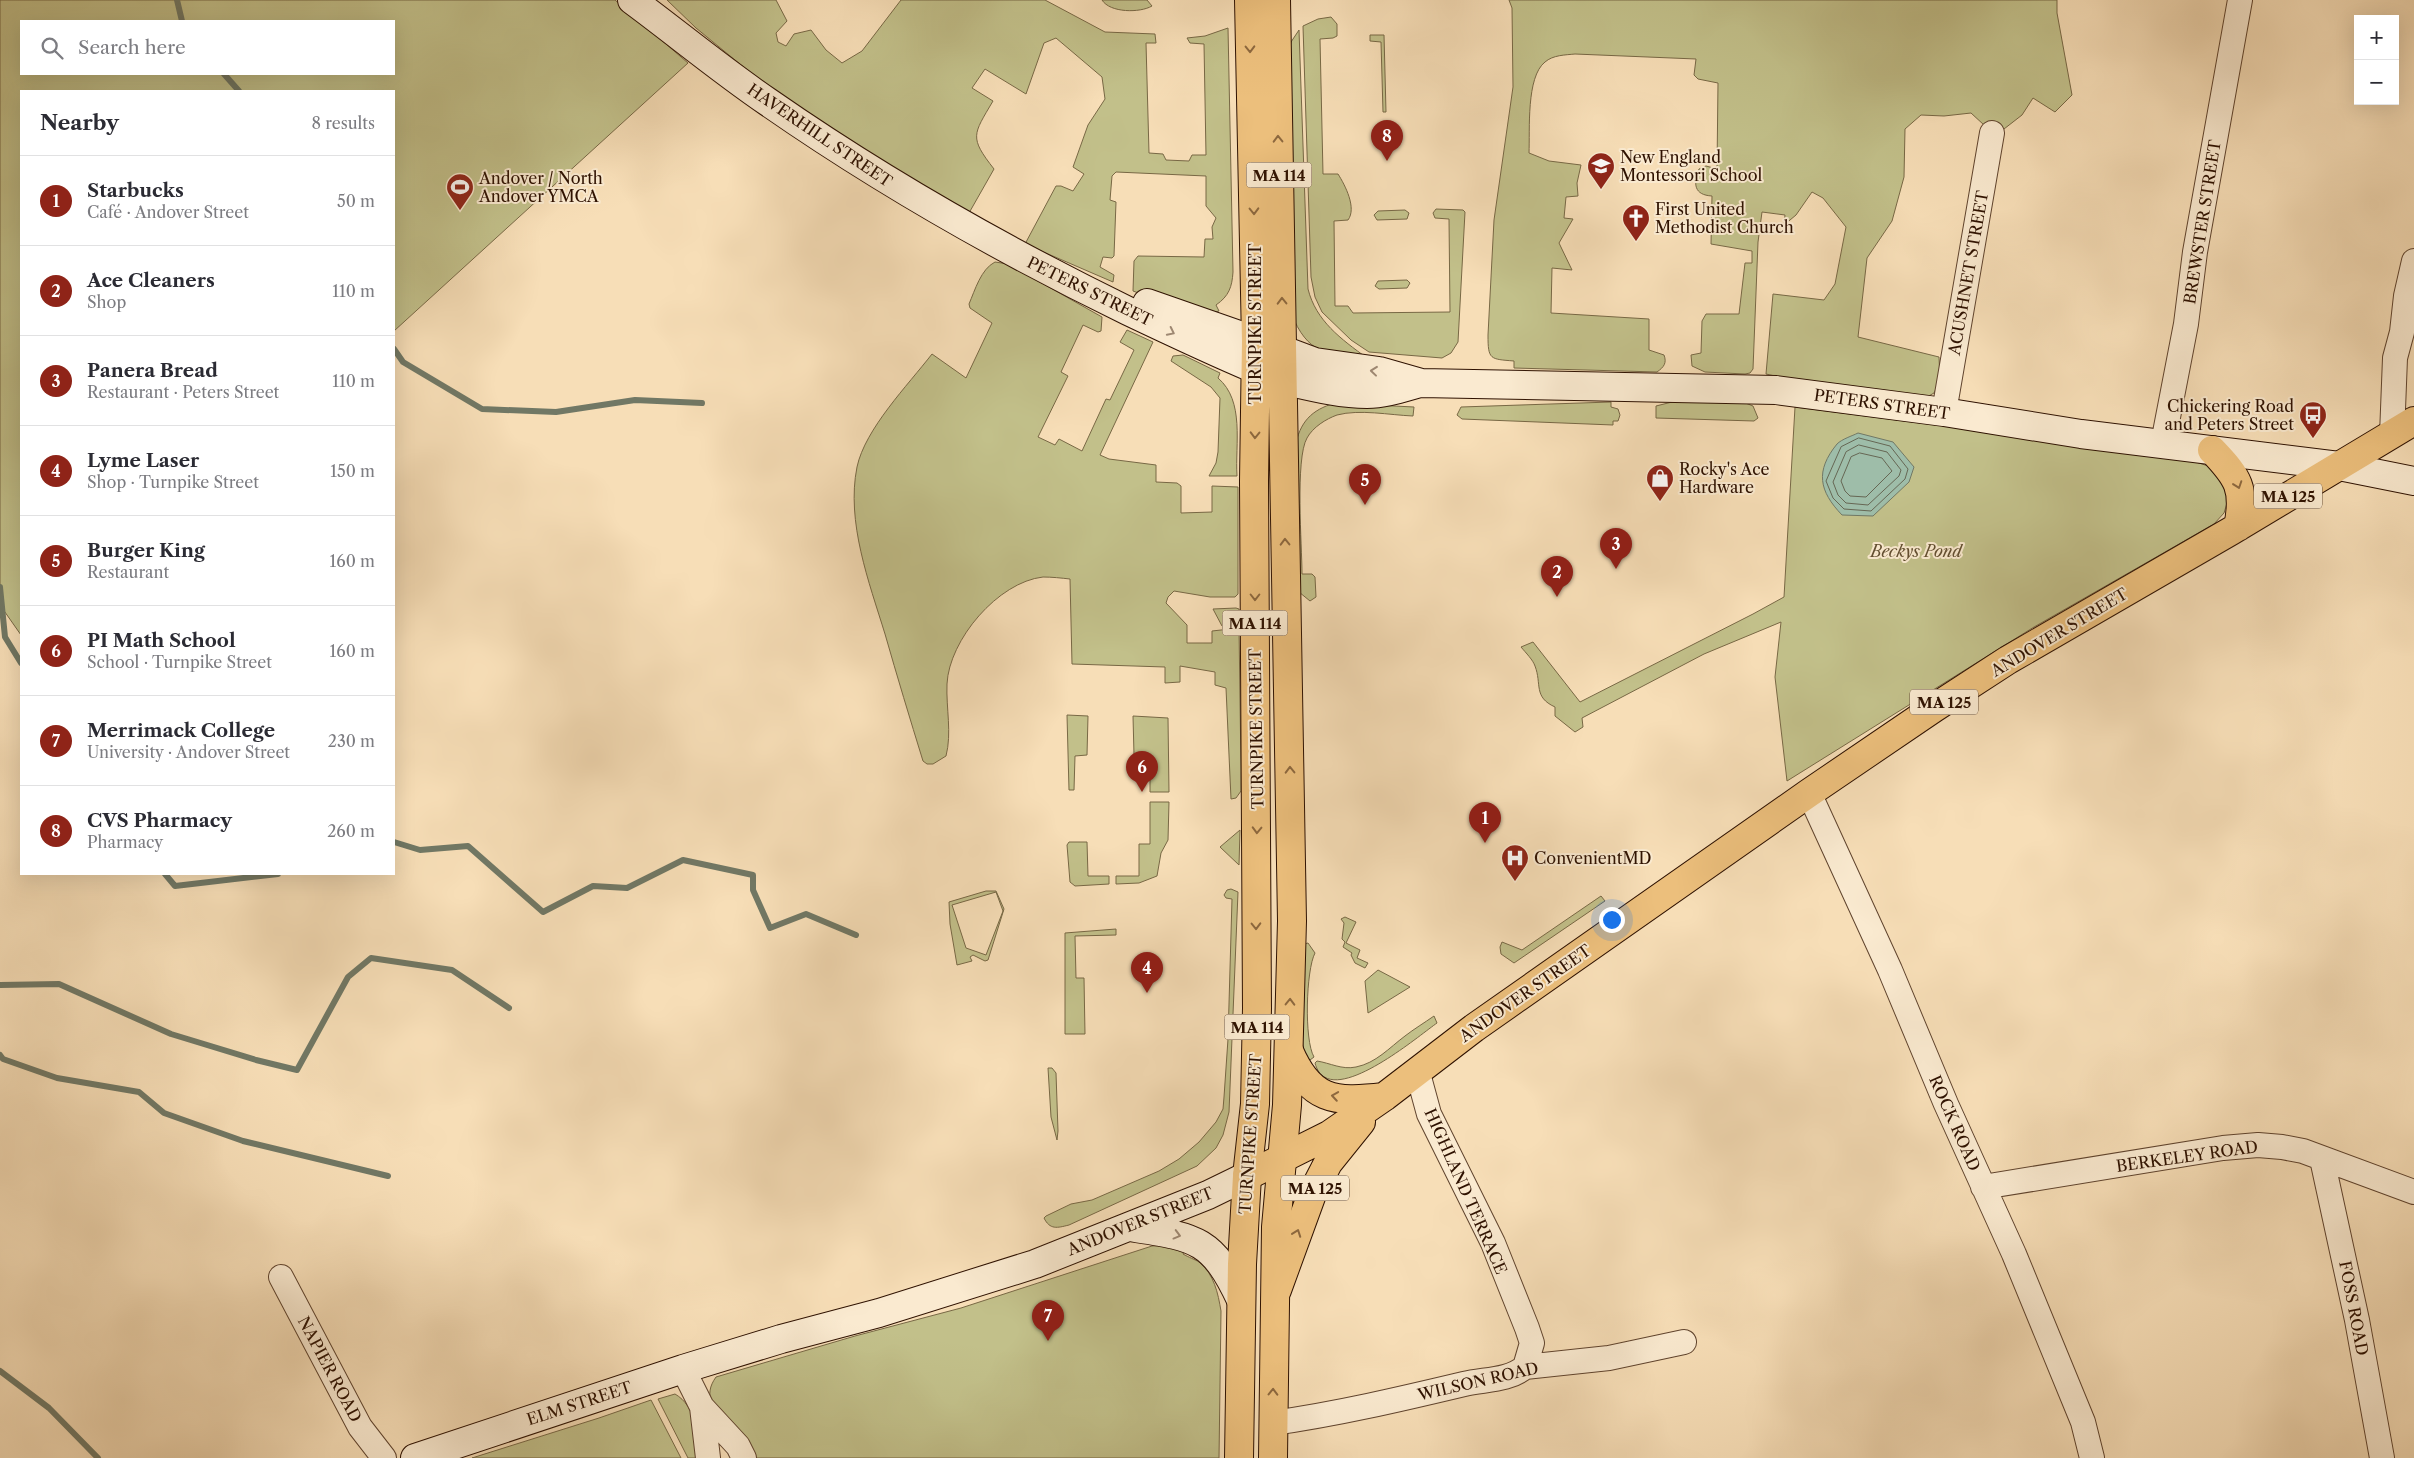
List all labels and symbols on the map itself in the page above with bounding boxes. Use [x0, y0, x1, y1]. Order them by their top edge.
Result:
one-way arrow [1245, 45, 1255, 53]
street label: HAVERHILL STREET [744, 79, 896, 191]
pin: 8 [1371, 120, 1403, 161]
one-way arrow [1273, 135, 1284, 143]
street label: BREWSTER STREET [2179, 138, 2225, 306]
place label: New England Montessori School [1620, 147, 1762, 185]
school or university icon: New England Montessori School [1586, 151, 1616, 190]
road number: MA 114 [1246, 162, 1312, 188]
place label: Andover / North Andover YMCA [478, 168, 603, 206]
sports icon: Andover / North Andover YMCA [445, 172, 475, 211]
street label: ACUSHNET STREET [1944, 189, 1992, 358]
place label: First United Methodist Church [1655, 199, 1794, 237]
church icon: First United Methodist Church [1621, 203, 1651, 242]
one-way arrow [1248, 207, 1259, 215]
street label: TURNPIKE STREET [1245, 244, 1265, 404]
street label: PETERS STREET [1024, 252, 1156, 330]
one-way arrow [1277, 297, 1287, 305]
one-way arrow [1166, 326, 1175, 336]
one-way arrow [1370, 366, 1378, 377]
street label: PETERS STREET [1813, 385, 1951, 423]
place label: Chickering Road and Peters Street [2164, 396, 2294, 434]
bus stop icon: Chickering Road and Peters Street [2298, 400, 2328, 439]
one-way arrow [1250, 432, 1260, 439]
place label: Rocky's Ace Hardware [1679, 459, 1770, 497]
shop icon: Rocky's Ace Hardware [1645, 463, 1675, 502]
pin: 5 [1349, 464, 1381, 505]
one-way arrow [2232, 480, 2242, 489]
road number: MA 125 [2254, 484, 2322, 508]
pin: 3 [1600, 528, 1632, 569]
one-way arrow [1280, 537, 1290, 545]
park label: Beckys Pond [1868, 541, 1963, 561]
pin: 2 [1541, 556, 1573, 597]
street label: ANDOVER STREET [1986, 583, 2131, 681]
one-way arrow [1250, 594, 1260, 602]
road number: MA 114 [1222, 610, 1288, 636]
street label: TURNPIKE STREET [1245, 648, 1267, 810]
road number: MA 125 [1910, 690, 1978, 714]
pin: 6 [1126, 751, 1158, 792]
one-way arrow [1284, 765, 1295, 773]
pin: 1 [1469, 802, 1501, 843]
one-way arrow [1251, 826, 1262, 834]
hospital icon: ConvenientMD [1500, 843, 1530, 882]
place label: ConvenientMD [1534, 848, 1652, 868]
your location [1599, 907, 1625, 933]
one-way arrow [1251, 922, 1261, 930]
street label: ANDOVER STREET [1455, 940, 1595, 1046]
pin: 4 [1131, 952, 1163, 993]
one-way arrow [1285, 998, 1295, 1006]
road number: MA 114 [1224, 1014, 1290, 1040]
street label: TURNPIKE STREET [1234, 1053, 1266, 1215]
street label: ROCK ROAD [1925, 1072, 1985, 1174]
one-way arrow [1331, 1092, 1340, 1102]
street label: HIGHLAND TERRACE [1420, 1105, 1512, 1277]
street label: BERKELEY ROAD [2115, 1136, 2259, 1176]
road number: MA 125 [1281, 1176, 1349, 1200]
street label: ANDOVER STREET [1063, 1183, 1216, 1260]
one-way arrow [1172, 1229, 1181, 1240]
one-way arrow [1291, 1229, 1301, 1238]
street label: FOSS ROAD [2335, 1259, 2373, 1357]
pin: 7 [1032, 1300, 1064, 1341]
street label: NAPIER ROAD [294, 1313, 366, 1425]
street label: WILSON ROAD [1415, 1357, 1540, 1405]
street label: ELM STREET [524, 1377, 634, 1429]
one-way arrow [1268, 1388, 1279, 1396]

